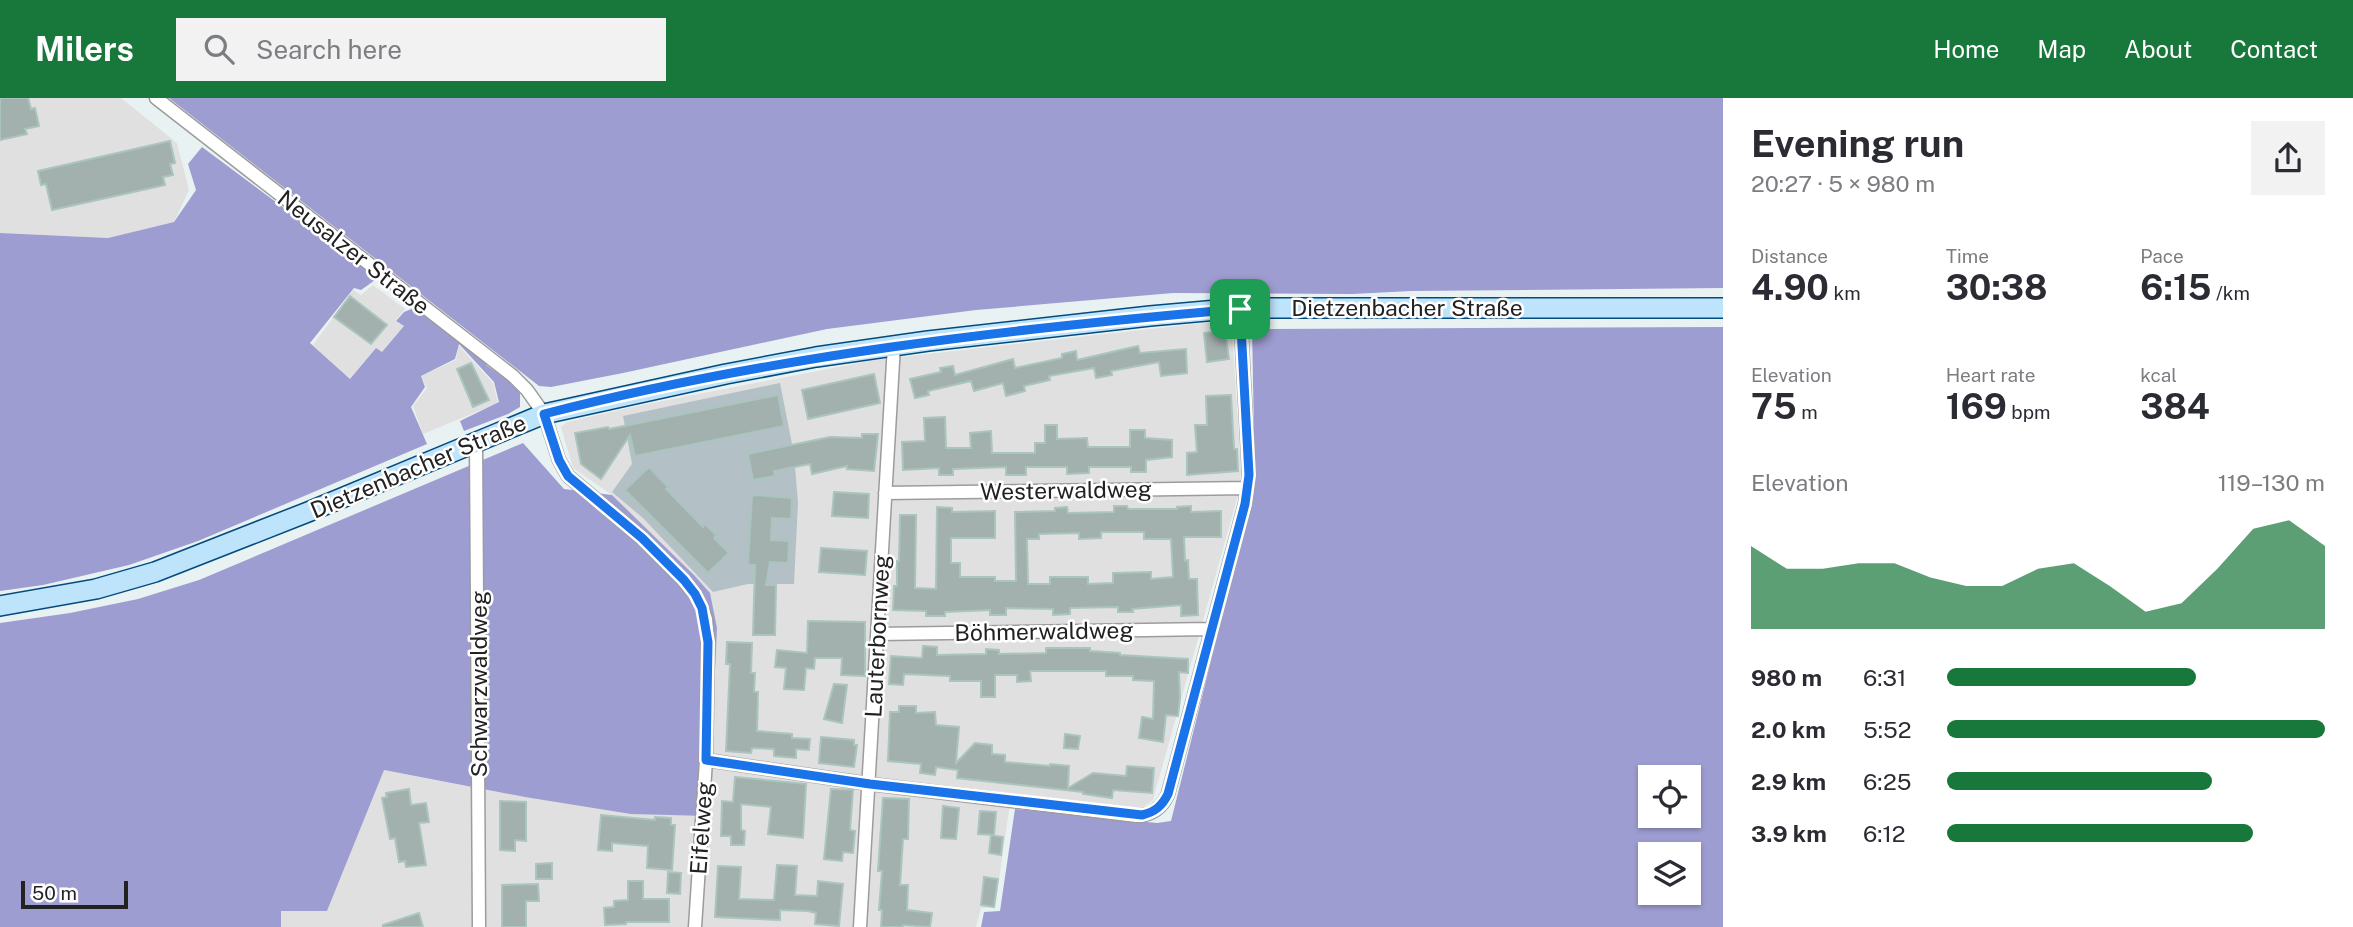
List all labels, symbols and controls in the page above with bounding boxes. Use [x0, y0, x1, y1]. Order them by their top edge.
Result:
search box [176, 18, 666, 81]
text: Milers [35, 30, 134, 68]
icon: search [200, 30, 238, 68]
text: Search here [256, 34, 402, 65]
text: Home [1933, 35, 1999, 63]
text: Map [2037, 35, 2086, 63]
text: About [2124, 35, 2192, 63]
text: Contact [2230, 35, 2318, 63]
text: Evening run [1751, 121, 1964, 166]
button: share [2251, 121, 2325, 195]
text: 20:27 · 5 × 980 m [1751, 170, 1935, 197]
street label: Neusalzer Straße [273, 184, 435, 320]
text: Distance [1751, 245, 1828, 267]
text: Time [1946, 245, 1989, 267]
text: Pace [2140, 245, 2184, 267]
text: 4.90 [1751, 267, 1829, 308]
text: 30:38 [1946, 267, 2047, 308]
text: 6:15 [2140, 267, 2211, 308]
pin [1210, 279, 1270, 339]
text: km [1829, 282, 1861, 304]
text: /km [2211, 282, 2250, 304]
icon: arrive [1221, 290, 1259, 328]
street label: Dietzenbacher Straße [1291, 294, 1523, 321]
text: Elevation [1751, 364, 1832, 386]
text: Heart rate [1946, 364, 2035, 386]
text: kcal [2140, 364, 2177, 386]
text: 75 [1751, 386, 1797, 427]
text: 169 [1946, 386, 2007, 427]
text: 384 [2140, 386, 2210, 427]
text: m [1797, 401, 1818, 423]
text: bpm [2007, 401, 2050, 423]
street label: Dietzenbacher Straße [306, 408, 530, 524]
text: Elevation [1751, 469, 1849, 496]
text: 119–130 m [2218, 469, 2325, 496]
street label: Westerwaldweg [980, 475, 1152, 505]
street label: Lauterbornweg [859, 554, 895, 718]
street label: Schwarzwaldweg [465, 591, 492, 777]
street label: Böhmerwaldweg [954, 616, 1134, 646]
text: 980 m [1751, 664, 1822, 691]
text: 6:31 [1863, 664, 1906, 691]
text: 2.0 km [1751, 716, 1826, 743]
text: 5:52 [1863, 716, 1911, 743]
map controls [1638, 765, 1701, 905]
button: locate [1638, 765, 1701, 828]
text: 2.9 km [1751, 768, 1826, 795]
text: 6:25 [1863, 768, 1911, 795]
street label: Eifelweg [684, 781, 718, 875]
text: 3.9 km [1751, 820, 1827, 847]
text: 6:12 [1863, 820, 1906, 847]
button: layers [1638, 842, 1701, 905]
scale bar [21, 878, 128, 910]
text: 50 m [32, 882, 77, 904]

